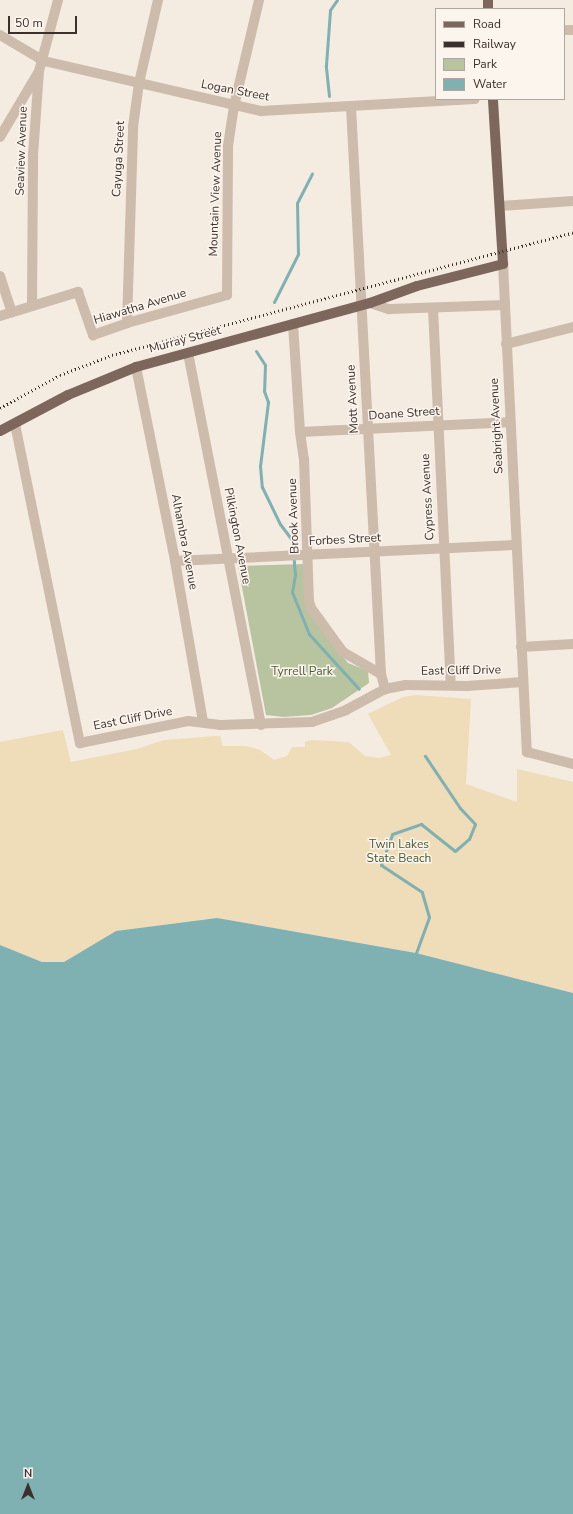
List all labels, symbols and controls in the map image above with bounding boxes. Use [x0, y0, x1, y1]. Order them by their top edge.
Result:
scale bar [10, 8, 79, 34]
legend [435, 8, 565, 100]
text: 50 m [15, 15, 43, 31]
text: Road [473, 16, 501, 32]
text: Railway [473, 36, 516, 52]
text: Park [473, 56, 497, 72]
text: Water [473, 76, 507, 92]
street label: Logan Street [200, 77, 270, 105]
street label: Seaview Avenue [13, 106, 31, 196]
street label: Cayuga Street [110, 121, 128, 197]
street label: Mountain View Avenue [207, 131, 225, 257]
street label: Hiawatha Avenue [92, 286, 188, 328]
street label: Murray Street [147, 323, 223, 357]
street label: Mott Avenue [344, 364, 362, 434]
street label: Seabright Avenue [487, 378, 507, 474]
street label: Doane Street [368, 404, 440, 424]
street label: Cypress Avenue [419, 453, 437, 541]
street label: Brook Avenue [285, 478, 303, 554]
street label: Pilkington Avenue [221, 486, 253, 586]
street label: Alhambra Avenue [168, 493, 200, 591]
street label: Forbes Street [309, 531, 381, 549]
street label: East Cliff Drive [421, 663, 501, 679]
park label: Tyrrell Park [271, 665, 333, 679]
street label: East Cliff Drive [92, 704, 174, 734]
park label: Twin Lakes State Beach [367, 838, 431, 866]
north arrow [8, 1466, 48, 1506]
text: N [24, 1466, 32, 1481]

